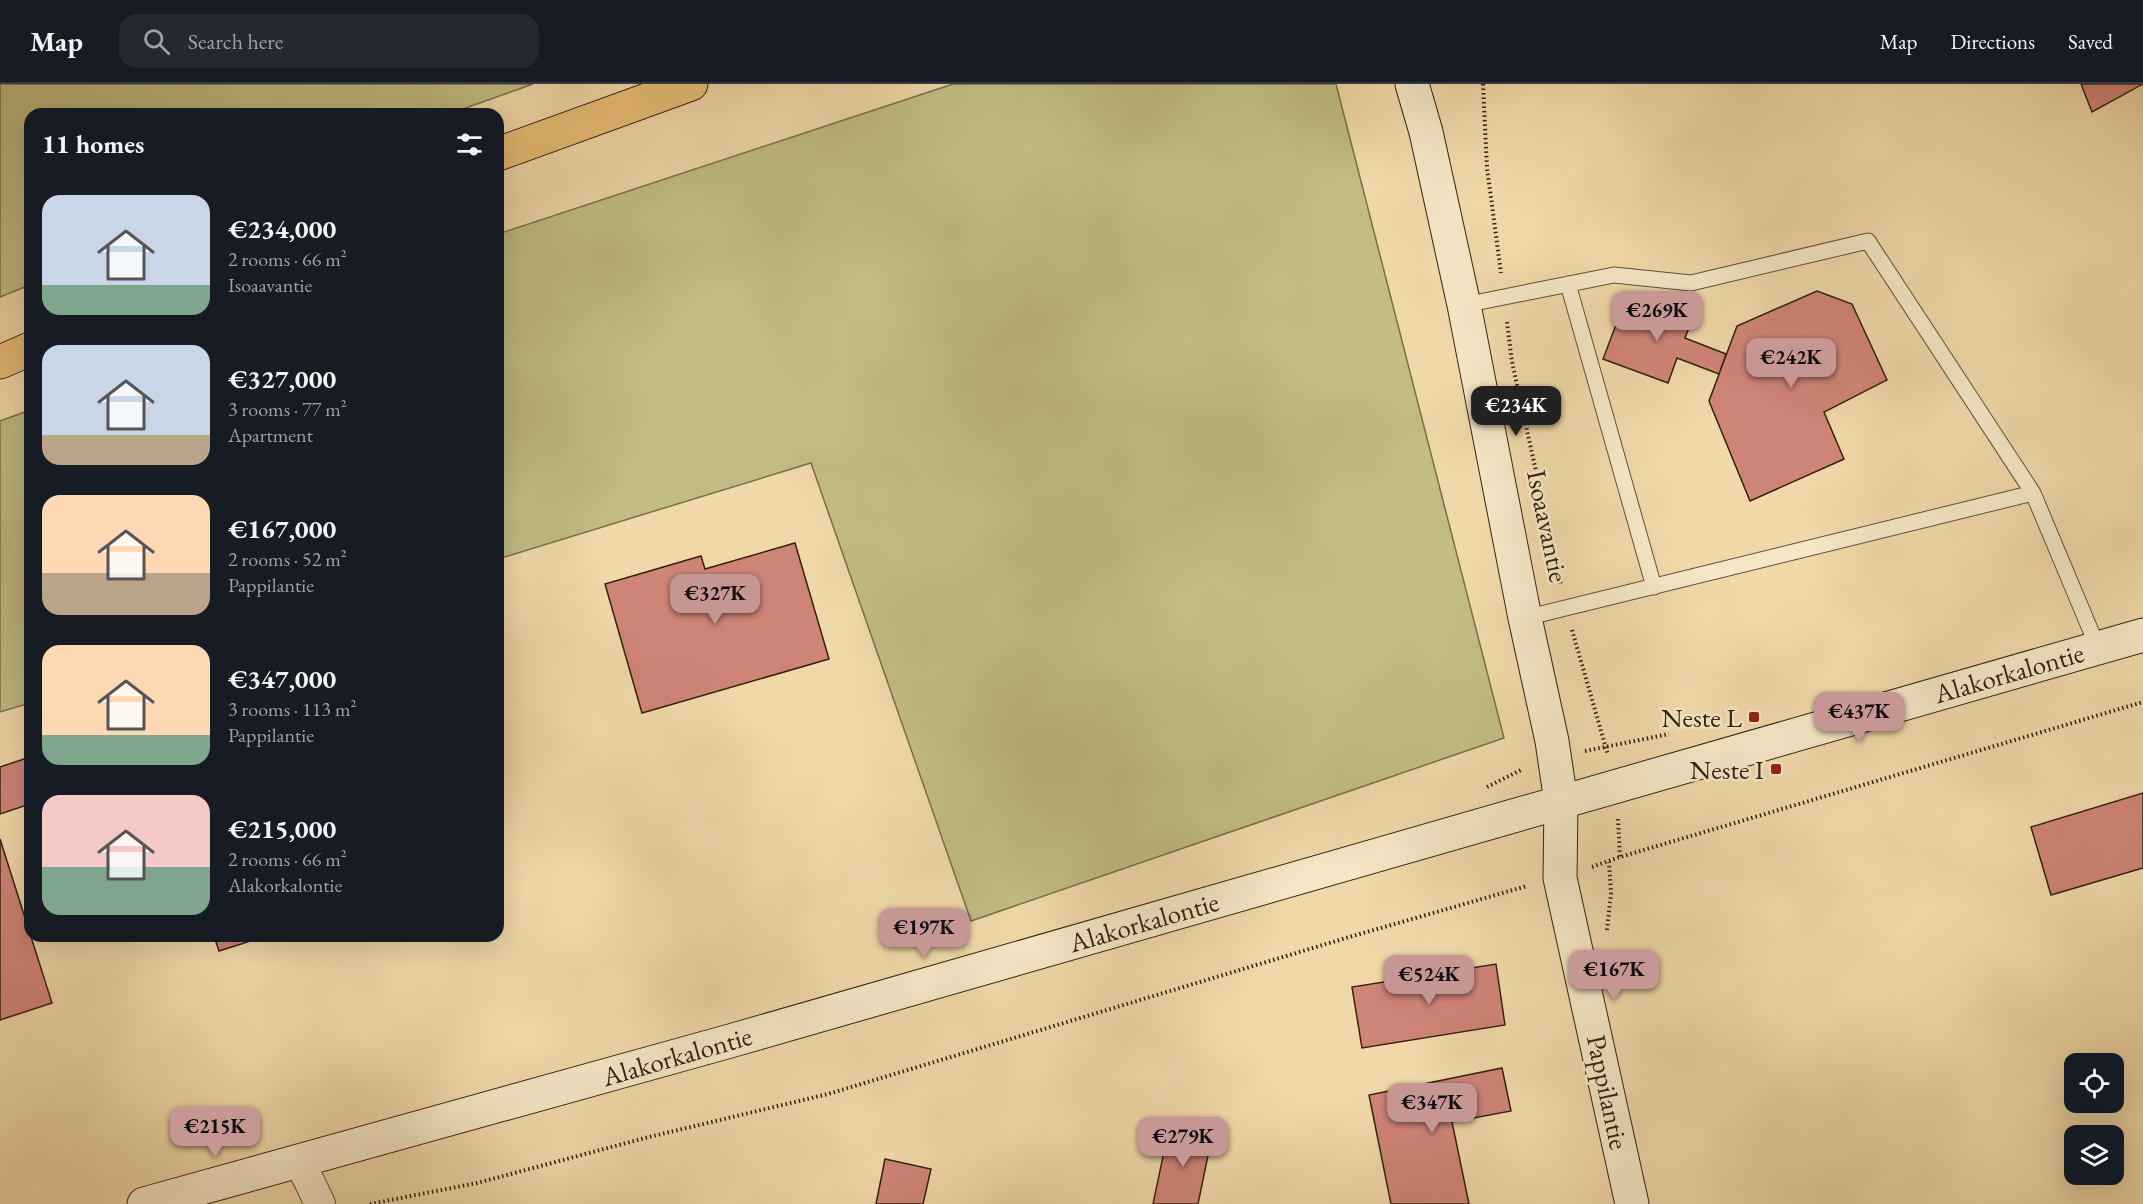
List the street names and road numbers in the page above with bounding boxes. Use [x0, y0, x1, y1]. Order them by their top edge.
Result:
street label: Isoaavantie [1519, 467, 1577, 585]
street label: Alakorkalontie [1929, 635, 2088, 711]
street label: Alakorkalontie [1064, 884, 1223, 960]
street label: Alakorkalontie [597, 1018, 756, 1094]
street label: Pappilantie [1579, 1032, 1637, 1152]

